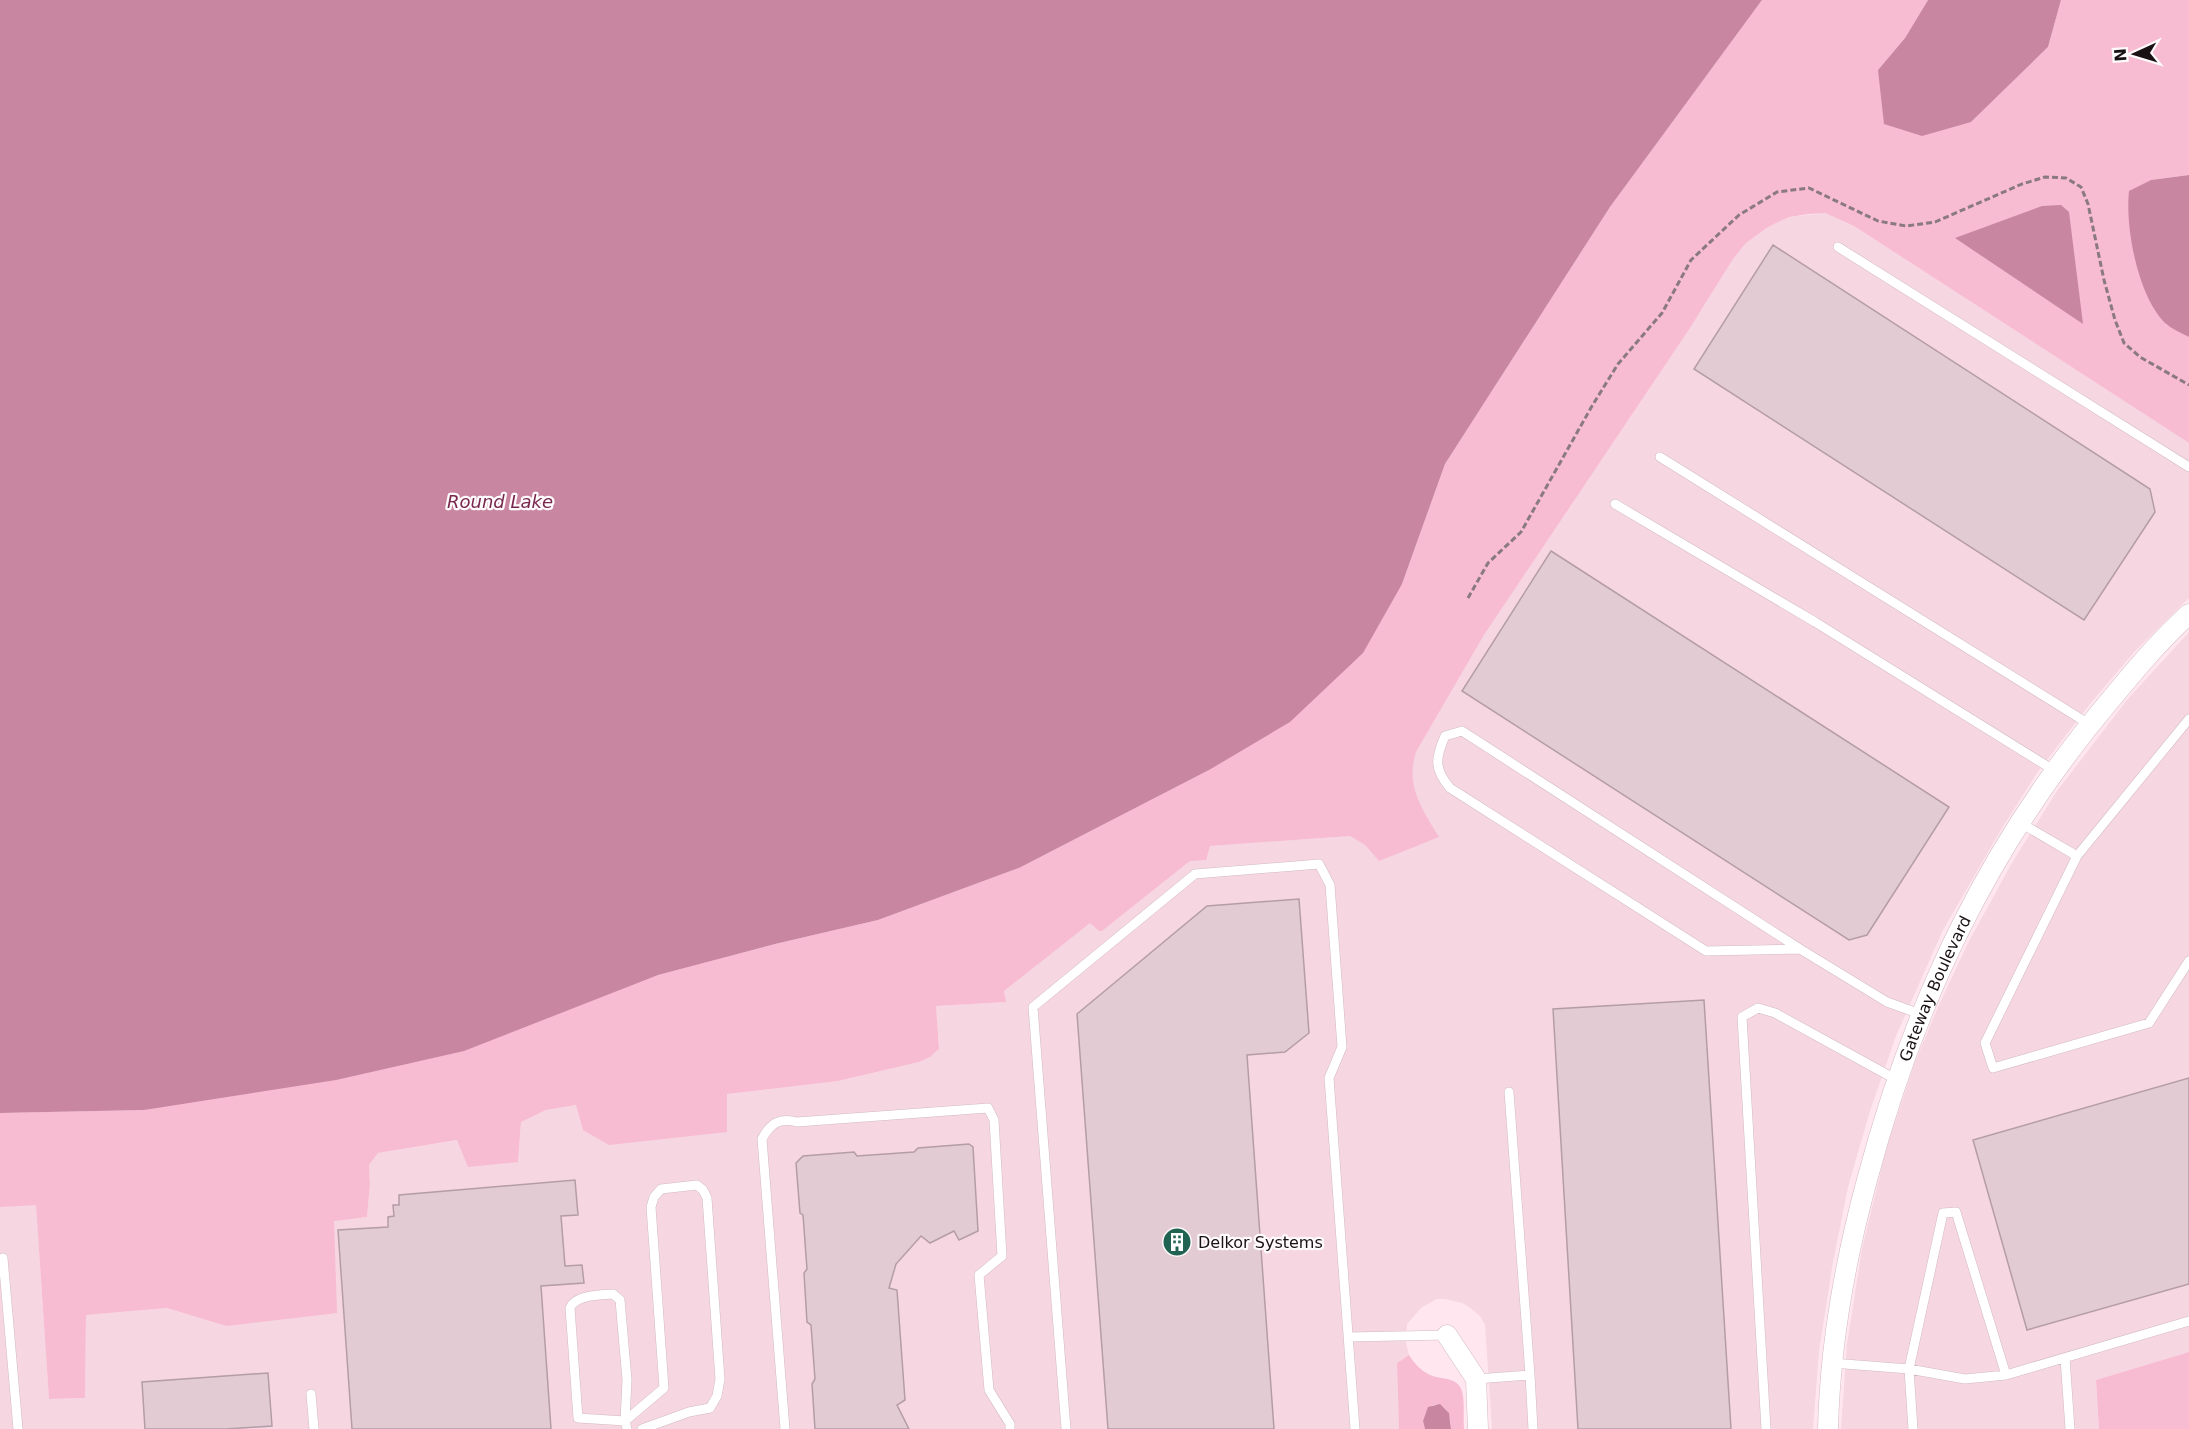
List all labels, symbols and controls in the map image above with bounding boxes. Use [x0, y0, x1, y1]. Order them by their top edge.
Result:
north arrow [2105, 24, 2165, 84]
text: N [2111, 48, 2130, 62]
water label: Round Lake [447, 491, 553, 512]
street label: Gateway Boulevard [1895, 912, 1974, 1064]
building icon: Delkor Systems [1161, 1226, 1193, 1258]
place label: Delkor Systems [1198, 1233, 1323, 1252]

